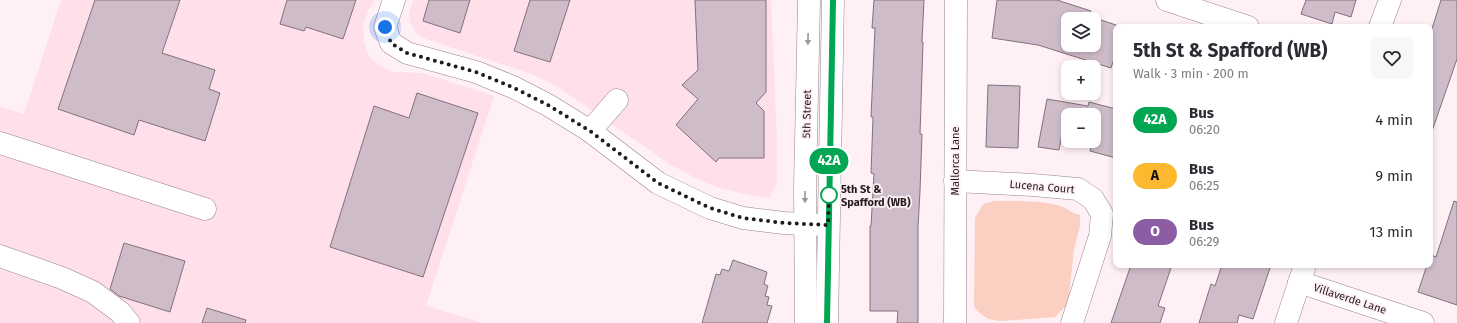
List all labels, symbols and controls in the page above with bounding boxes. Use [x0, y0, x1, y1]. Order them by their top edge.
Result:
map controls [1061, 12, 1101, 148]
button: layers [1061, 12, 1101, 52]
your location [375, 17, 395, 37]
one-way arrow [805, 33, 812, 45]
button: heart [1371, 37, 1413, 79]
text: 5th St & Spafford (WB) [1133, 39, 1327, 62]
button: + [1061, 60, 1101, 100]
text: Walk · 3 min · 200 m [1133, 66, 1249, 81]
street label: 5th Street [800, 90, 814, 138]
text: Bus [1189, 104, 1214, 122]
button: − [1061, 108, 1101, 148]
text: 42A [1143, 111, 1167, 128]
text: 4 min [1375, 111, 1413, 129]
text: 06:20 [1189, 122, 1220, 137]
street label: Mallorca Lane [949, 126, 962, 196]
line badge: 42A [806, 148, 852, 174]
text: 42A [817, 152, 841, 169]
text: Bus [1189, 160, 1214, 178]
text: A [1151, 167, 1159, 184]
text: 9 min [1375, 167, 1413, 185]
street label: Lucena Court [1009, 178, 1075, 196]
text: 06:25 [1189, 178, 1219, 193]
place label: 5th St & Spafford (WB) [841, 183, 911, 209]
marker: 5th St & Spafford (WB) [820, 186, 838, 204]
one-way arrow [802, 191, 808, 204]
text: Bus [1189, 216, 1214, 234]
text: O [1150, 223, 1160, 240]
text: 13 min [1369, 223, 1413, 241]
text: 06:29 [1189, 234, 1219, 249]
street label: Villaverde Lane [1312, 281, 1388, 317]

